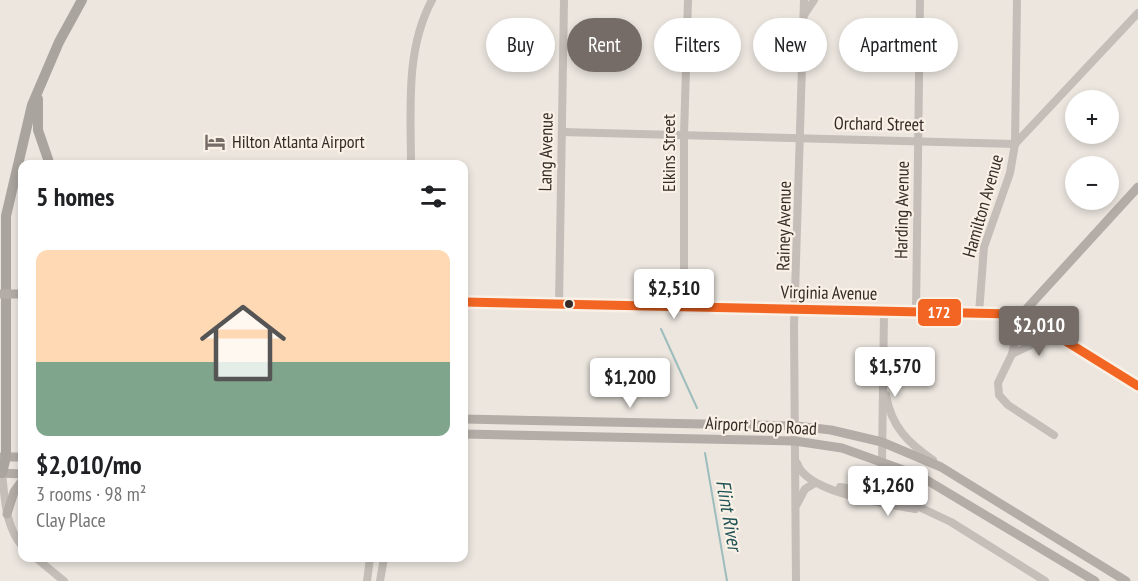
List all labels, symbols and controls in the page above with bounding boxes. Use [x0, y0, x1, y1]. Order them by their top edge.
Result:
chip: Buy [486, 18, 555, 72]
chip: Rent [567, 18, 642, 72]
chip: Filters [654, 18, 741, 72]
chip: New [753, 18, 827, 72]
chip: Apartment [839, 18, 958, 72]
map controls [1065, 90, 1119, 210]
button: + [1065, 90, 1119, 144]
street label: Orchard Street [834, 111, 924, 136]
street label: Lang Avenue [533, 112, 558, 192]
street label: Elkins Street [657, 114, 680, 192]
hotel icon: Hilton Atlanta Airport [203, 130, 227, 154]
place label: Hilton Atlanta Airport [232, 130, 365, 153]
street label: Hamilton Avenue [957, 152, 1008, 260]
button: − [1065, 156, 1119, 210]
street label: Harding Avenue [889, 161, 914, 259]
text: 5 homes [36, 180, 114, 213]
icon: filters [417, 180, 450, 213]
street label: Rainey Avenue [771, 181, 796, 271]
pin: $2,510 [625, 269, 723, 320]
text: $2,510 [648, 275, 700, 301]
street label: Virginia Avenue [779, 280, 878, 305]
icon: home [189, 289, 297, 397]
unlabelled marker [563, 298, 575, 310]
line badge: 172 [917, 298, 962, 327]
text: 172 [928, 302, 950, 322]
pin: $2,010 [990, 306, 1088, 357]
text: $2,010 [1013, 312, 1065, 338]
pin: $1,570 [846, 347, 944, 398]
text: $1,570 [869, 353, 921, 379]
pin: $1,200 [581, 358, 679, 409]
text: $1,200 [604, 364, 656, 390]
street label: Airport Loop Road [705, 411, 817, 440]
text: $2,010/mo [36, 448, 142, 481]
pin: $1,260 [839, 466, 937, 517]
text: $1,260 [862, 472, 914, 498]
water label: Flint River [710, 478, 748, 555]
text: 3 rooms · 98 m² [36, 481, 146, 507]
text: Clay Place [36, 507, 106, 533]

